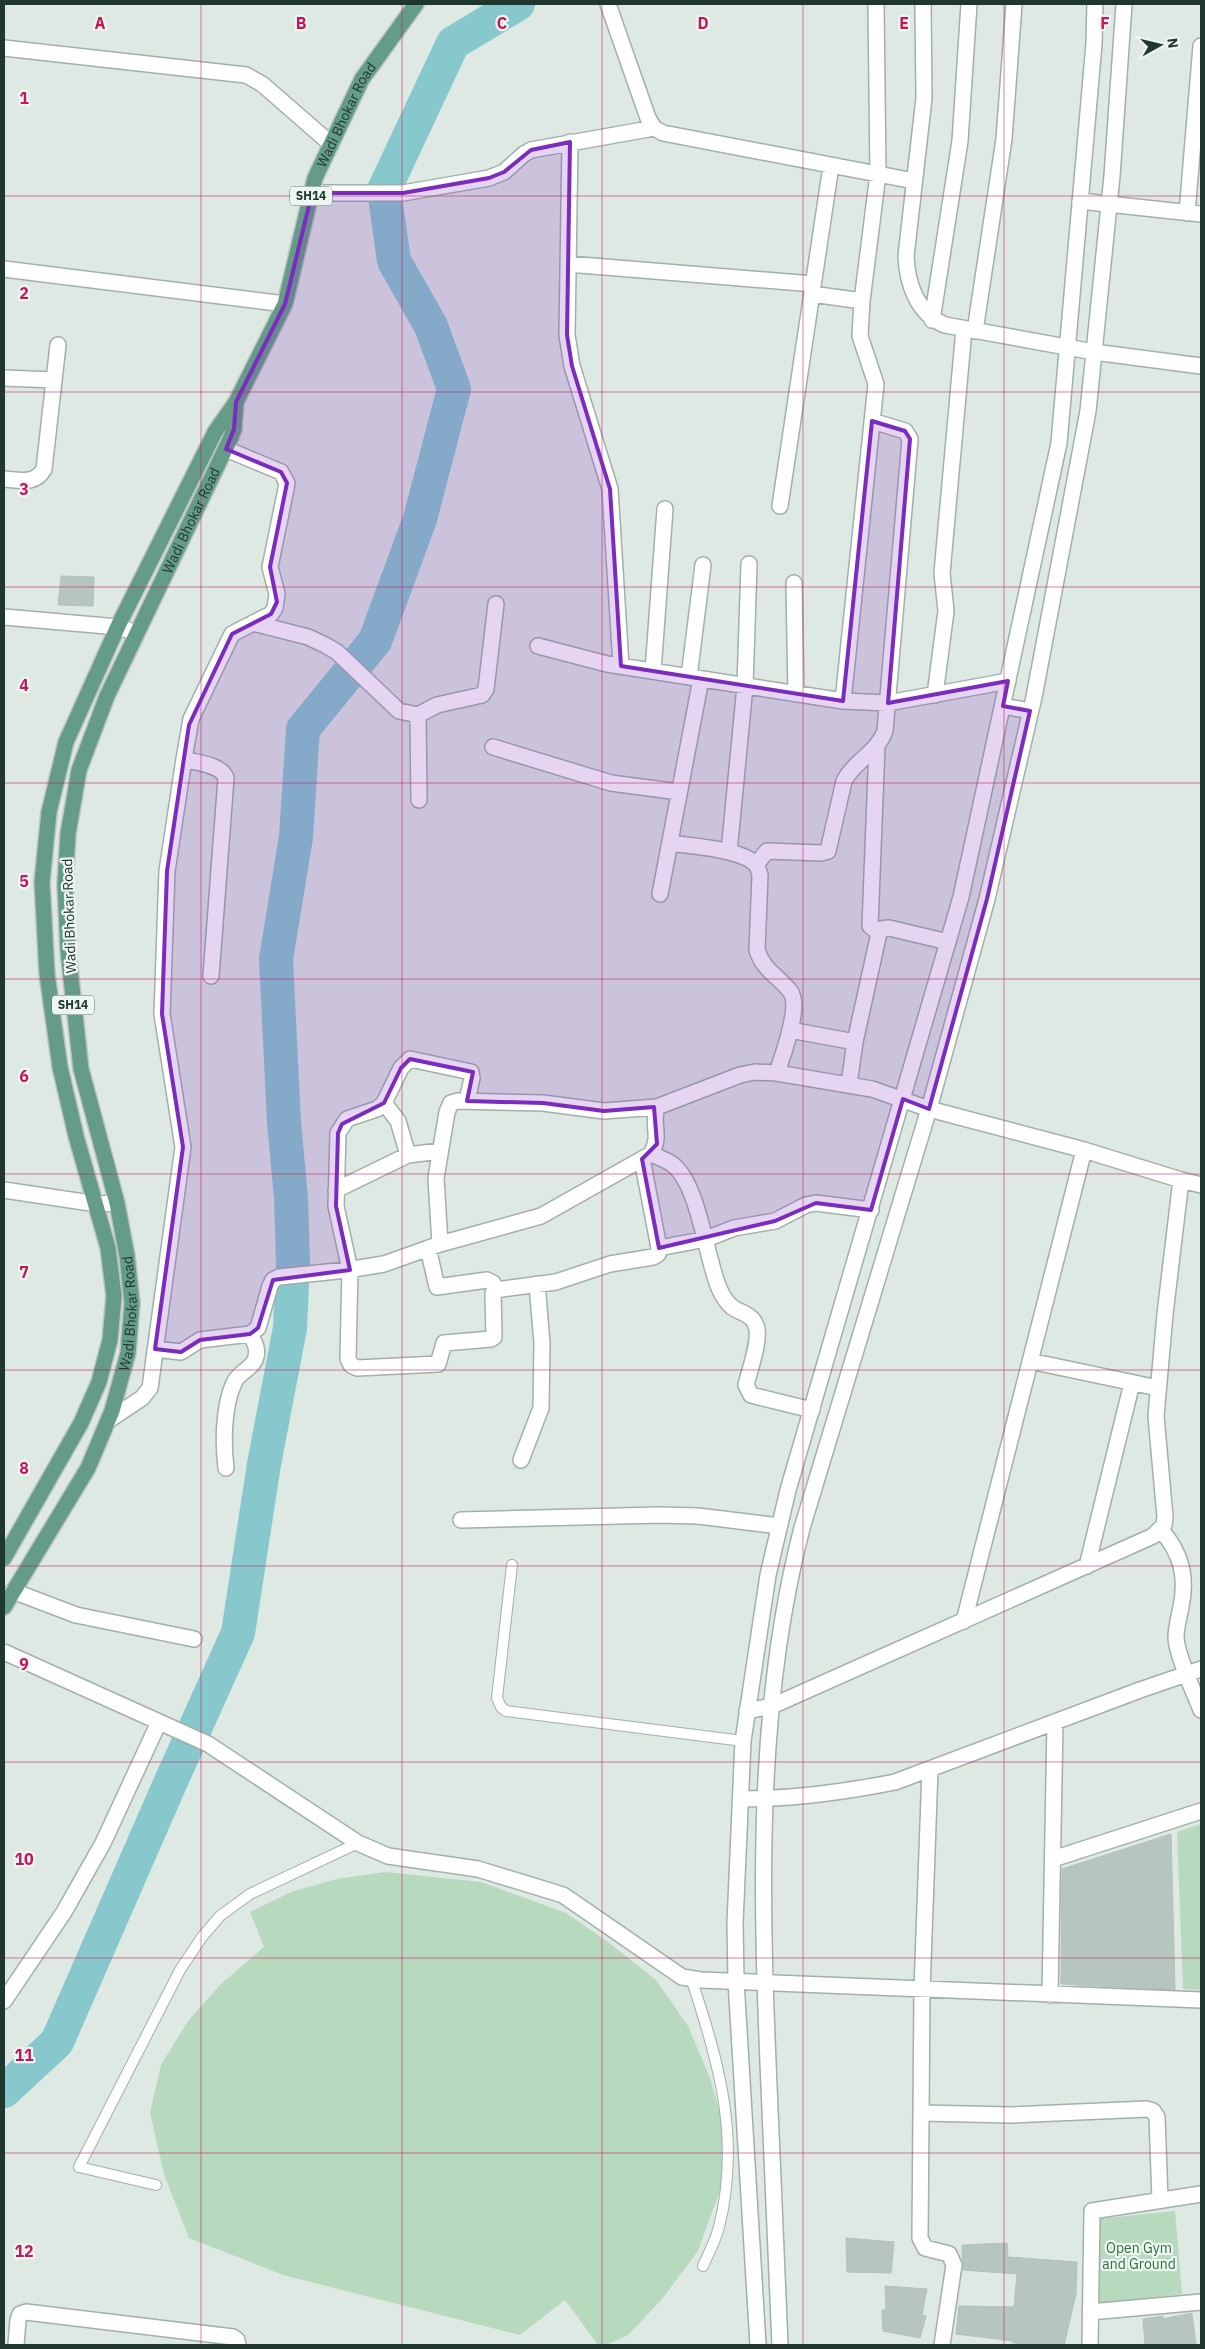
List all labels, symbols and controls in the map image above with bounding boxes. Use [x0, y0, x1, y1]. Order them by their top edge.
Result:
text: A [95, 13, 106, 33]
text: B [296, 13, 307, 33]
text: C [497, 13, 507, 33]
text: D [697, 13, 709, 33]
text: E [899, 13, 909, 33]
text: F [1100, 13, 1110, 33]
north arrow [1135, 20, 1185, 70]
text: N [1163, 37, 1182, 49]
street label: Wadi Bhokar Road [312, 59, 380, 170]
text: 1 [19, 88, 29, 108]
road number: SH14 [290, 187, 332, 206]
text: 2 [19, 283, 29, 303]
street label: Wadi Bhokar Road [158, 465, 224, 576]
text: 3 [19, 479, 29, 499]
text: 4 [19, 675, 29, 695]
street label: Wadi Bhokar Road [58, 858, 80, 974]
text: 5 [19, 871, 29, 891]
road number: SH14 [52, 996, 94, 1014]
text: 6 [19, 1066, 29, 1086]
street label: Wadi Bhokar Road [115, 1255, 141, 1373]
text: 7 [19, 1262, 29, 1282]
text: 8 [19, 1458, 29, 1478]
text: 9 [19, 1654, 29, 1674]
text: 10 [14, 1849, 34, 1869]
text: 11 [14, 2045, 34, 2065]
park label: Open Gym and Ground [1102, 2239, 1176, 2273]
text: 12 [14, 2241, 34, 2261]

